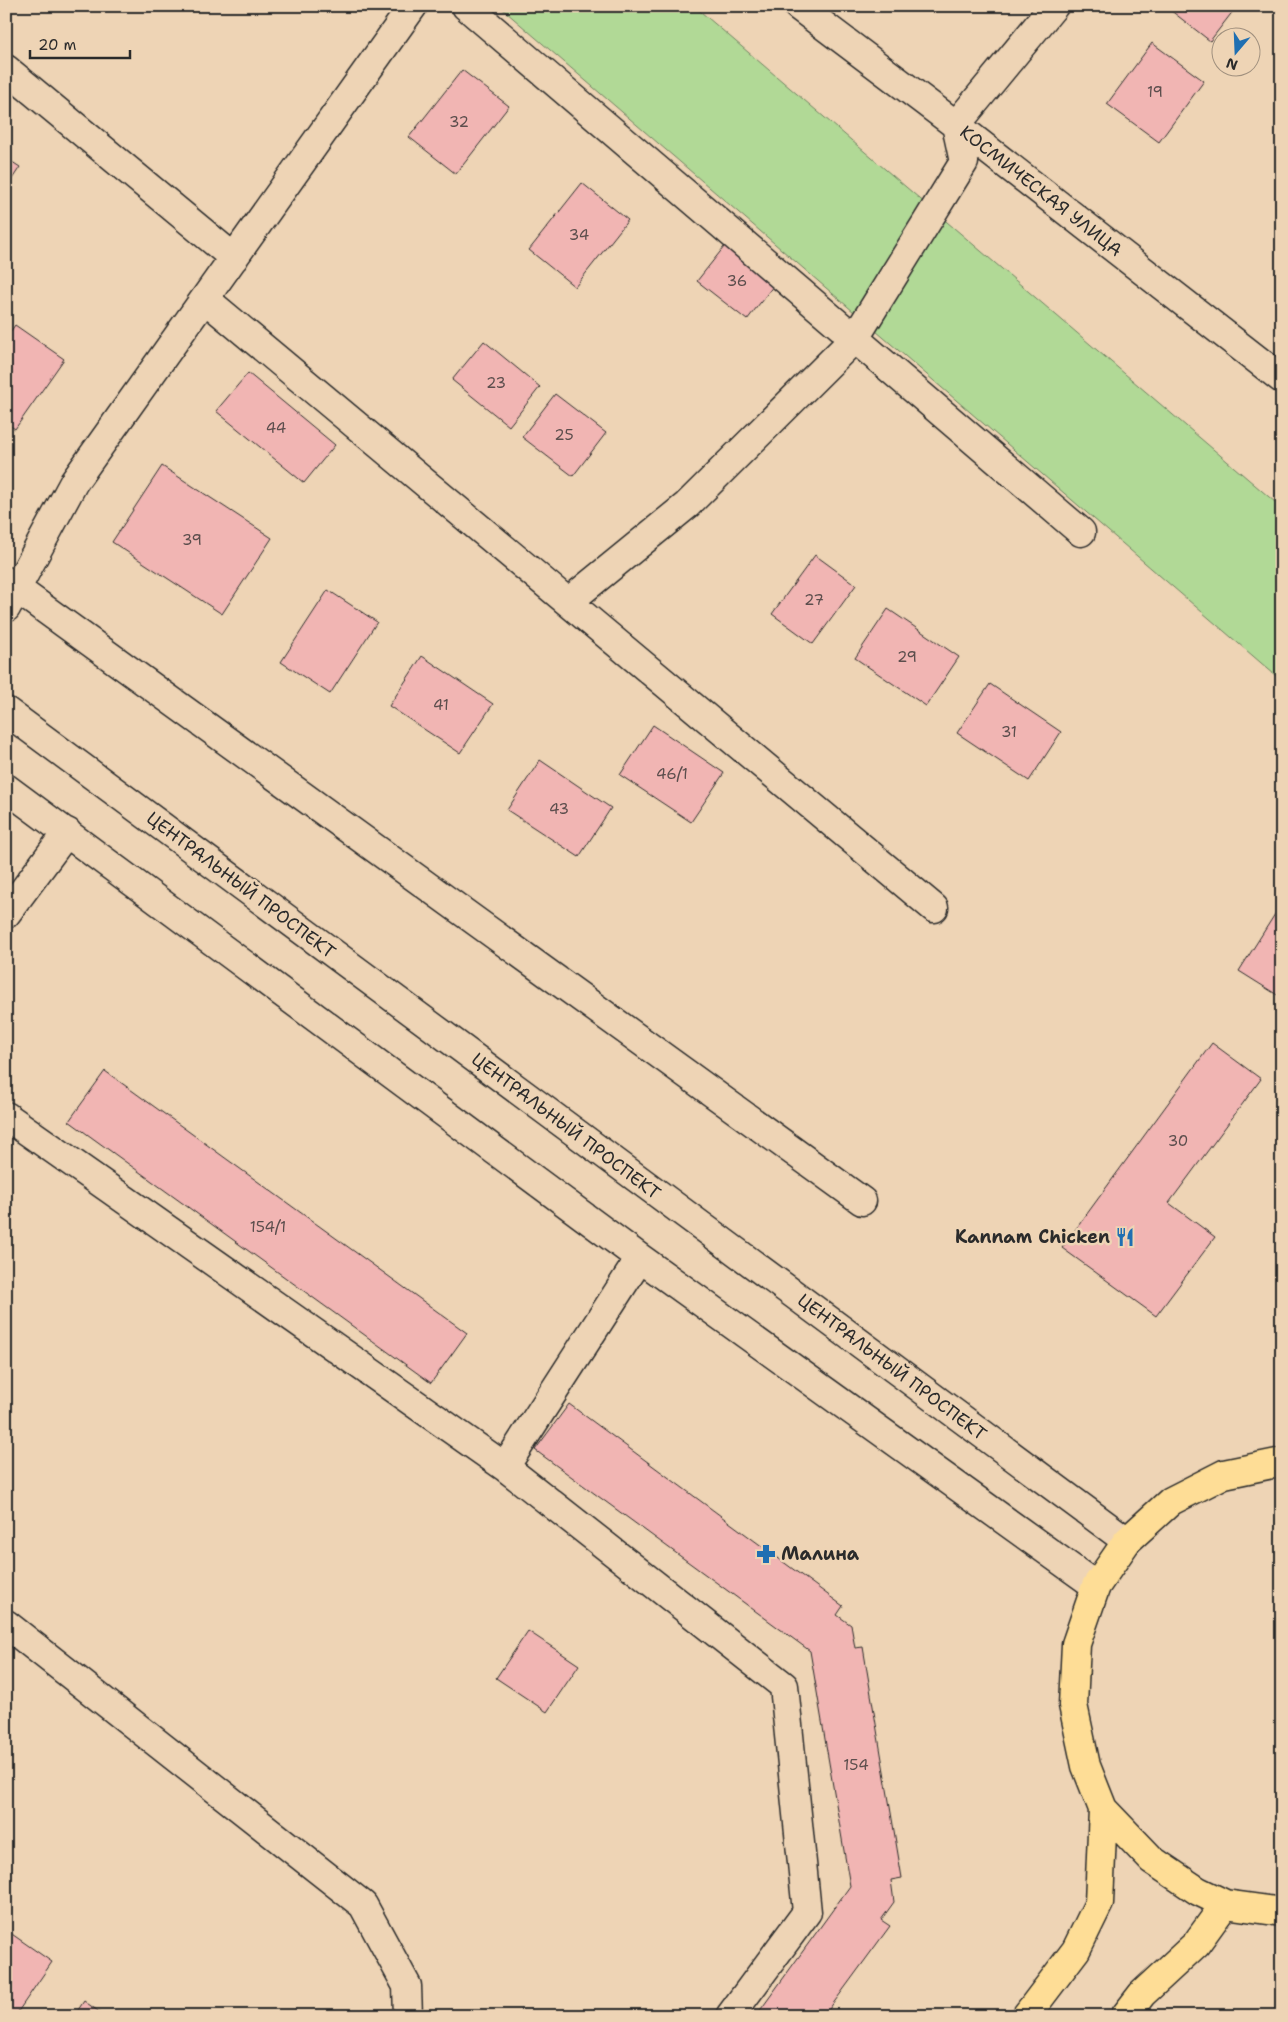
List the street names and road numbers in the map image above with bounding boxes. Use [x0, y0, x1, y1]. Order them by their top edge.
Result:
street label: КОСМИЧЕСКАЯ УЛИЦА [955, 120, 1127, 262]
street label: ЦЕНТРАЛЬНЫЙ ПРОСПЕКТ [142, 806, 340, 964]
street label: ЦЕНТРАЛЬНЫЙ ПРОСПЕКТ [467, 1047, 665, 1205]
street label: ЦЕНТРАЛЬНЫЙ ПРОСПЕКТ [793, 1288, 991, 1446]

